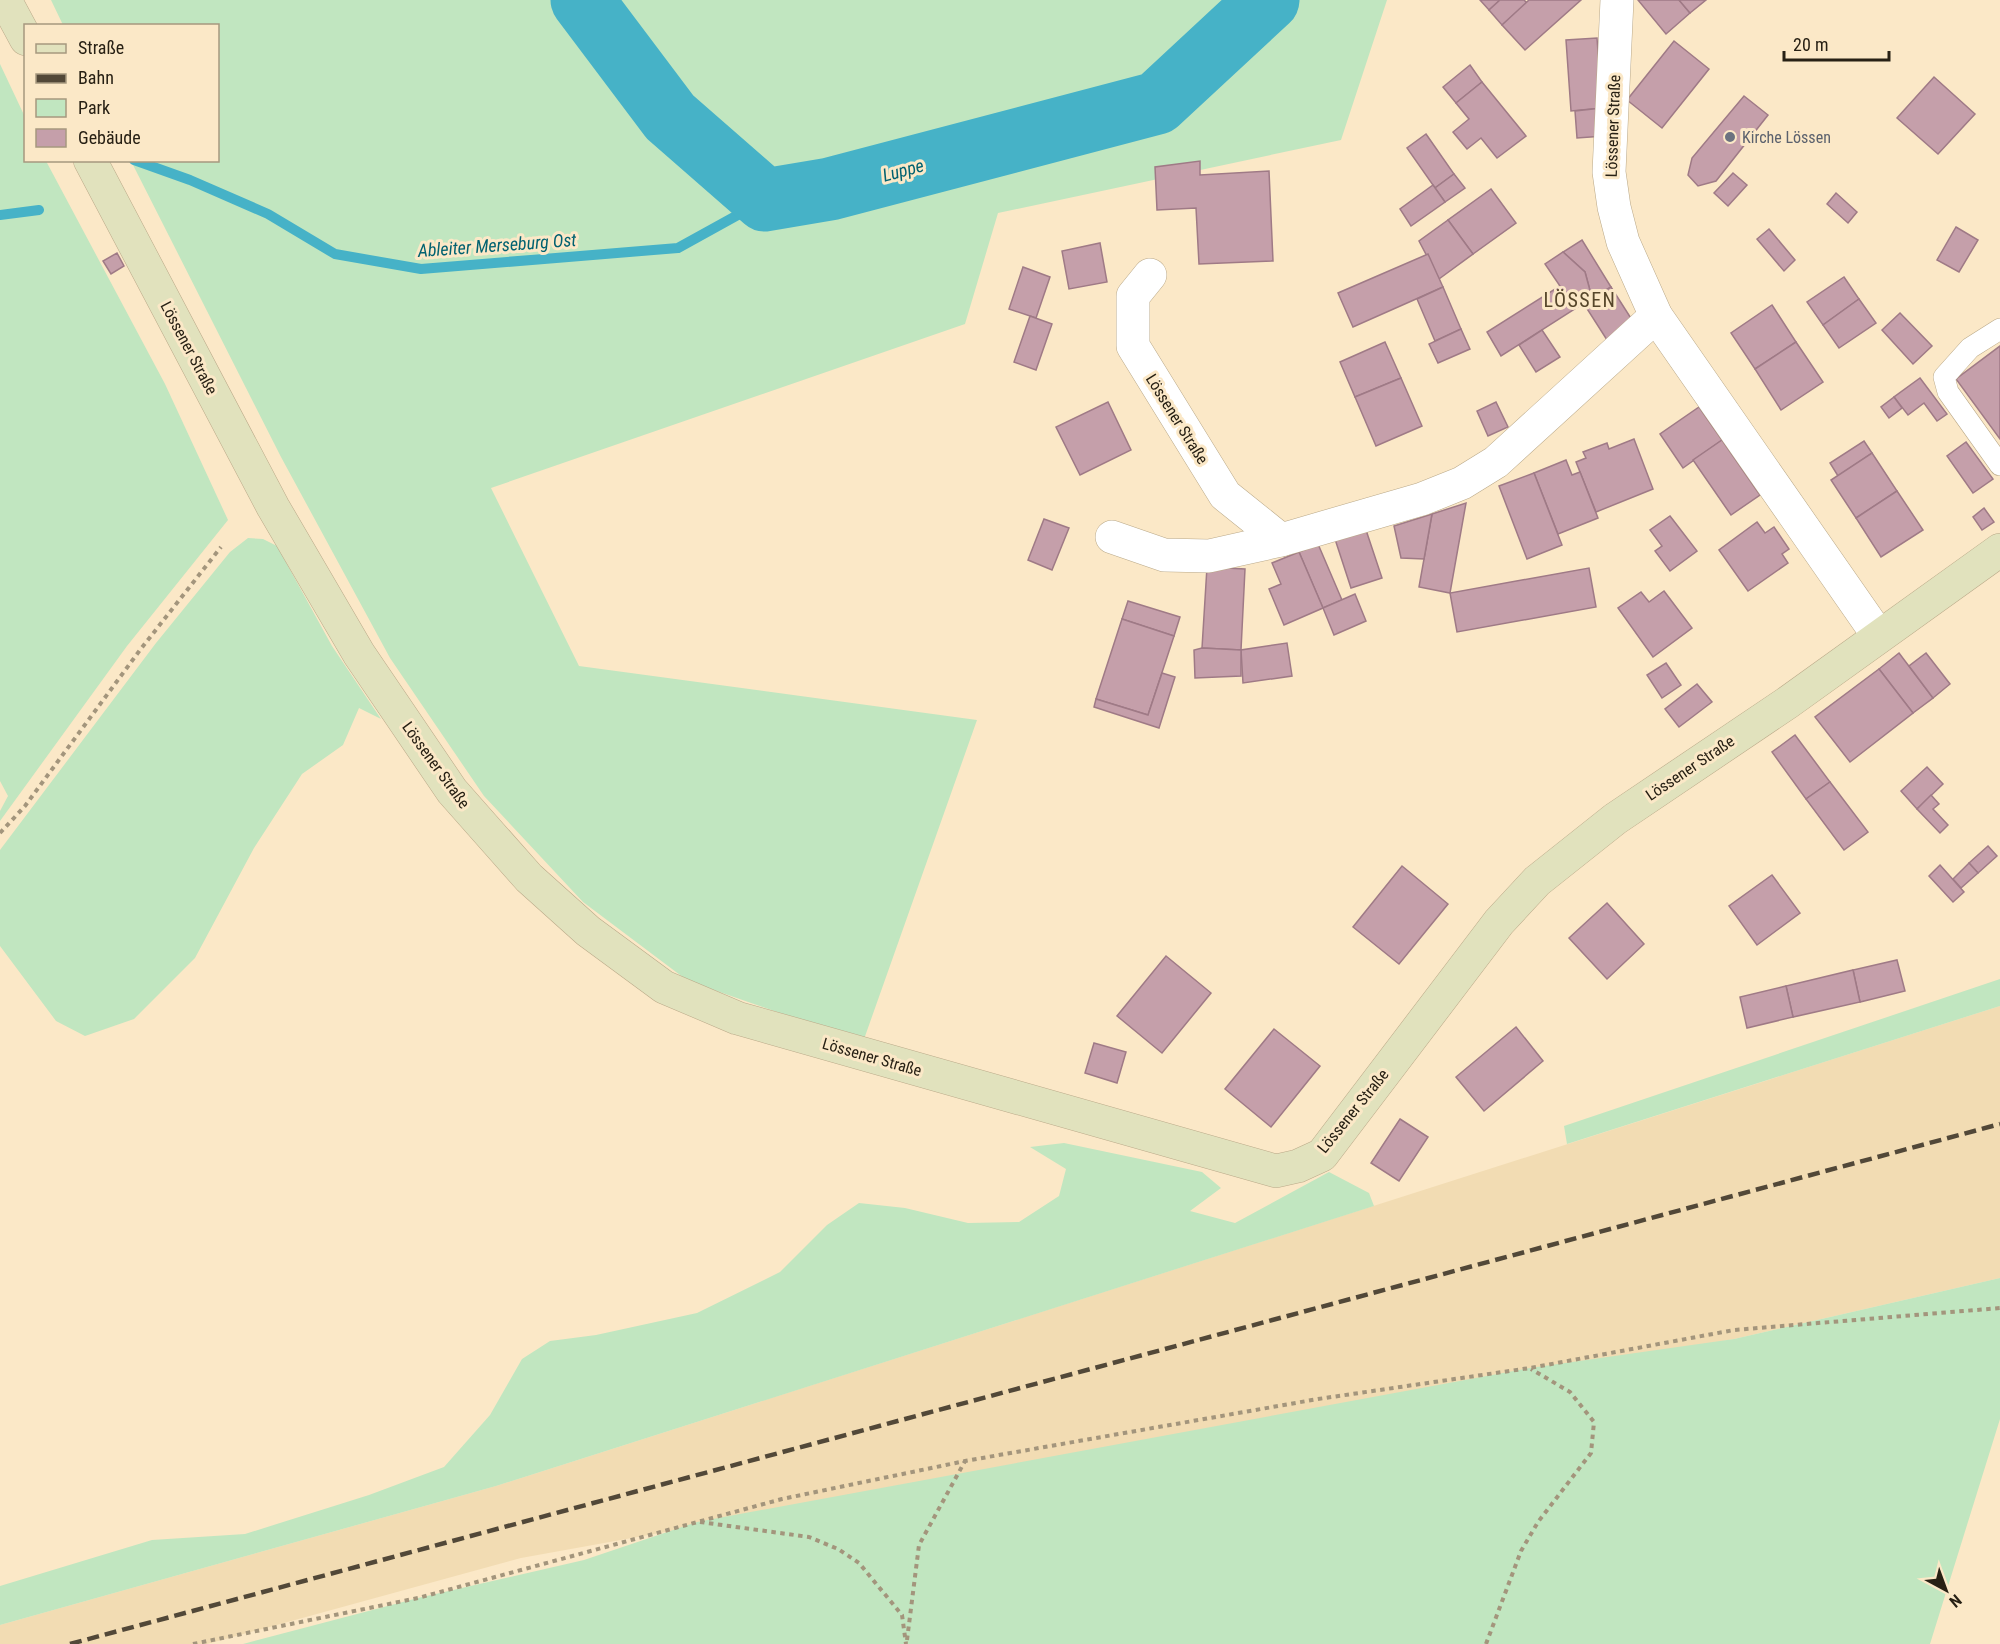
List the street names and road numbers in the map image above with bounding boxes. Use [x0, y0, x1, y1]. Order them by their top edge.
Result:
street label: Lössener Straße [1602, 74, 1624, 178]
street label: Lössener Straße [157, 298, 221, 398]
street label: Lössener Straße [1142, 370, 1212, 468]
street label: Lössener Straße [398, 718, 474, 812]
street label: Lössener Straße [1642, 731, 1738, 805]
street label: Lössener Straße [820, 1034, 924, 1080]
street label: Lössener Straße [1313, 1065, 1393, 1157]

